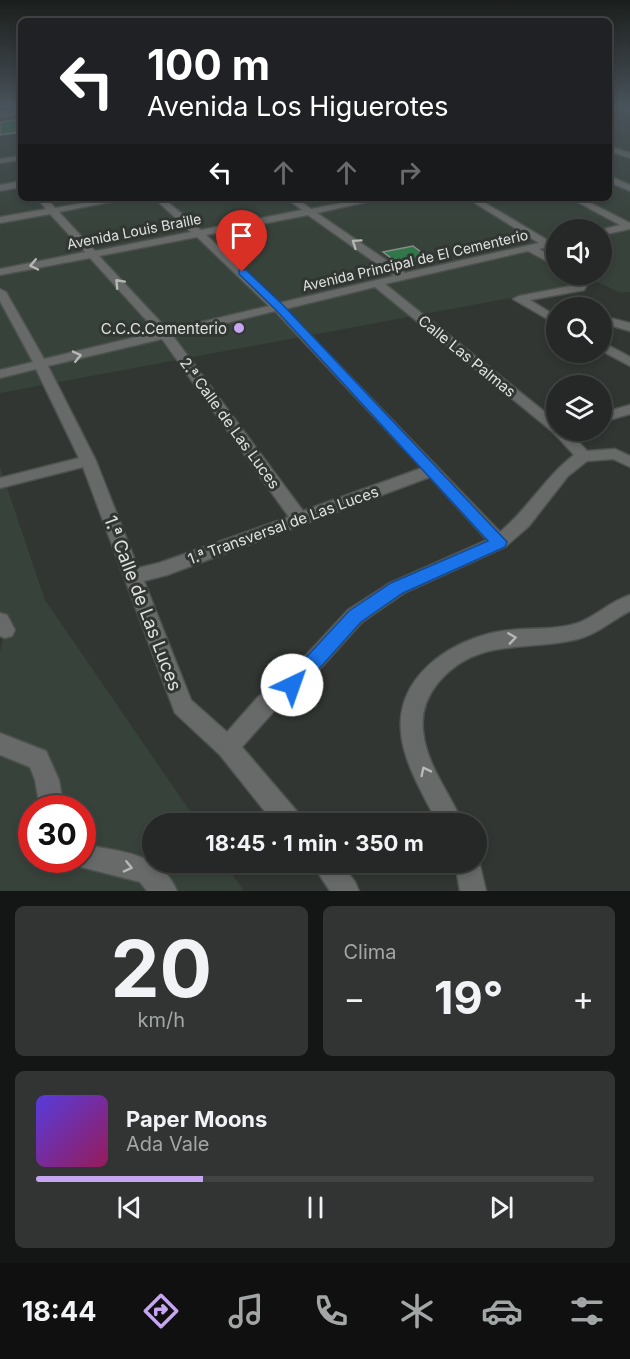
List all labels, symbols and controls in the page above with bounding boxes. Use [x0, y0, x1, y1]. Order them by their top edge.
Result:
text: 100 m [147, 39, 270, 90]
icon: left [48, 42, 126, 120]
text: Avenida Los Higuerotes [147, 90, 449, 123]
icon: left [204, 156, 237, 189]
icon: ahead [267, 156, 300, 189]
icon: ahead [330, 156, 363, 189]
icon: right [393, 156, 426, 189]
street label: Avenida Louis Braille [65, 210, 203, 252]
pin [216, 210, 267, 272]
icon: arrive [225, 219, 258, 252]
map controls [546, 219, 612, 441]
button: sound [546, 219, 612, 285]
street label: Avenida Principal de El Cementerio [300, 226, 530, 294]
one-way arrow [351, 239, 362, 250]
one-way arrow [29, 258, 39, 271]
one-way arrow [115, 279, 126, 289]
button: search [546, 297, 612, 363]
street label: Calle Las Palmas [414, 311, 520, 401]
place label: C.C.C.Cementerio [101, 319, 227, 338]
marker: C.C.C.Cementerio [232, 321, 246, 335]
one-way arrow [72, 350, 82, 363]
street label: 2.ª Calle de Las Luces [176, 354, 284, 492]
button: layers [546, 375, 612, 441]
street label: 1.ª Transversal de Las Luces [185, 482, 381, 568]
street label: 1.ª Calle de Las Luces [100, 513, 186, 693]
one-way arrow [508, 633, 517, 645]
position arrow [260, 653, 324, 717]
one-way arrow [420, 766, 432, 777]
speed limit sign: 30 [18, 795, 96, 873]
text: 18:45 · 1 min · 350 m [205, 830, 424, 856]
one-way arrow [122, 859, 132, 872]
text: 20 [110, 921, 212, 1016]
text: Clima [344, 940, 397, 964]
text: 19° [434, 970, 503, 1025]
text: − [344, 978, 365, 1018]
text: + [572, 978, 594, 1018]
text: km/h [137, 1008, 185, 1032]
text: Paper Moons [126, 1106, 267, 1132]
text: Ada Vale [126, 1132, 209, 1156]
icon: previous [113, 1191, 146, 1224]
icon: pause [299, 1191, 332, 1224]
icon: next [485, 1191, 518, 1224]
icon: directions [140, 1290, 182, 1332]
icon: music [225, 1290, 267, 1332]
icon: phone [310, 1290, 352, 1332]
icon: climate [396, 1290, 438, 1332]
icon: car [481, 1290, 523, 1332]
icon: filters [566, 1290, 608, 1332]
text: 18:44 [22, 1295, 96, 1328]

